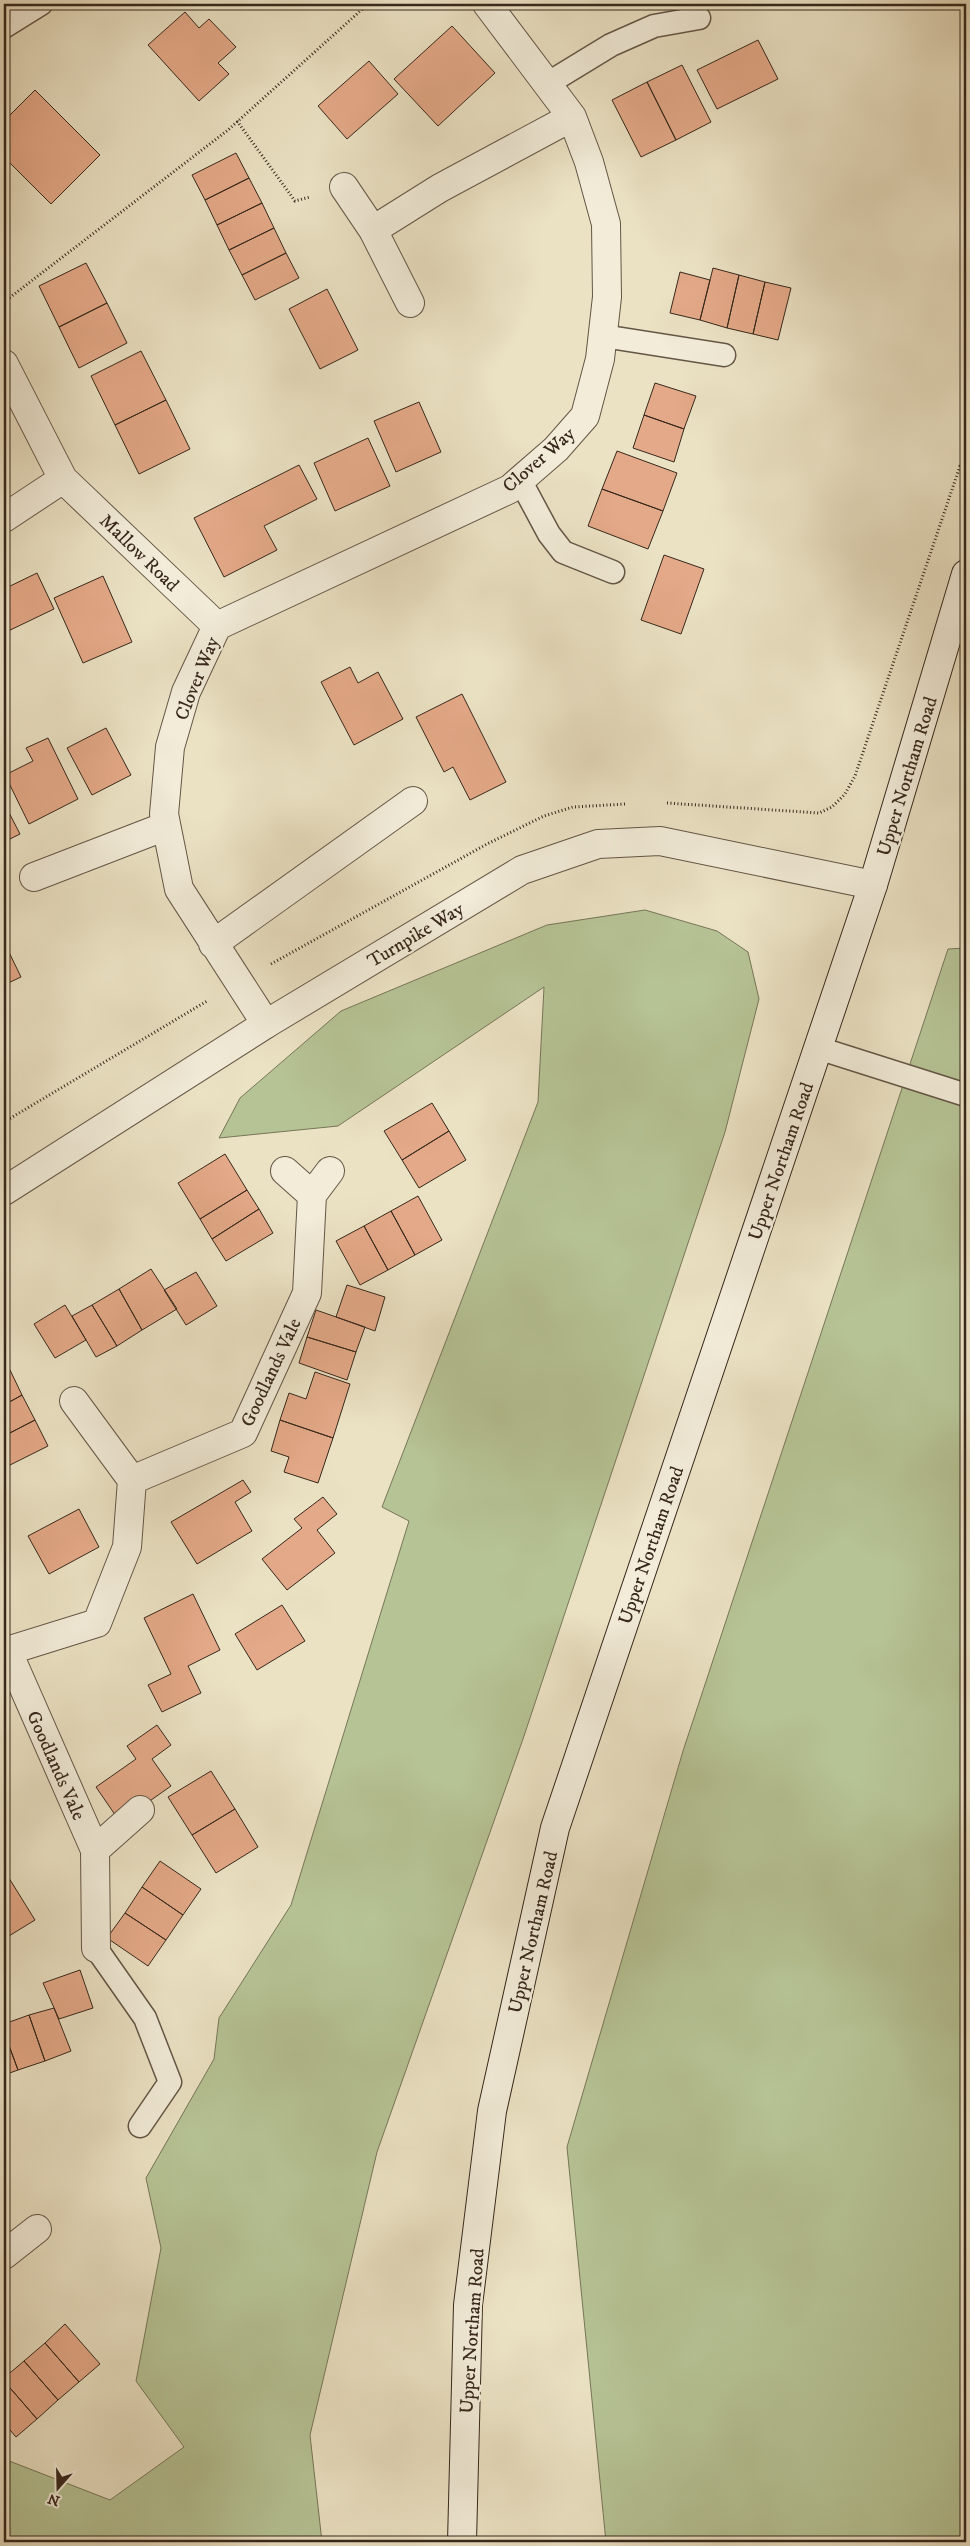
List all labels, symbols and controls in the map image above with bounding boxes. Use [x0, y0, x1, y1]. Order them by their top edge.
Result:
street label: Clover Way [498, 422, 581, 498]
street label: Mallow Road [94, 510, 184, 597]
street label: Clover Way [170, 633, 225, 724]
street label: Upper Northam Road [872, 693, 943, 859]
street label: Turnpike Way [364, 897, 469, 973]
street label: Upper Northam Road [744, 1079, 819, 1244]
street label: Goodlands Vale [236, 1315, 307, 1431]
street label: Upper Northam Road [614, 1463, 689, 1628]
street label: Goodlands Vale [21, 1707, 90, 1824]
street label: Upper Northam Road [504, 1849, 563, 2016]
street label: Upper Northam Road [455, 2247, 490, 2415]
north arrow [32, 2464, 82, 2514]
text: N [45, 2489, 62, 2510]

